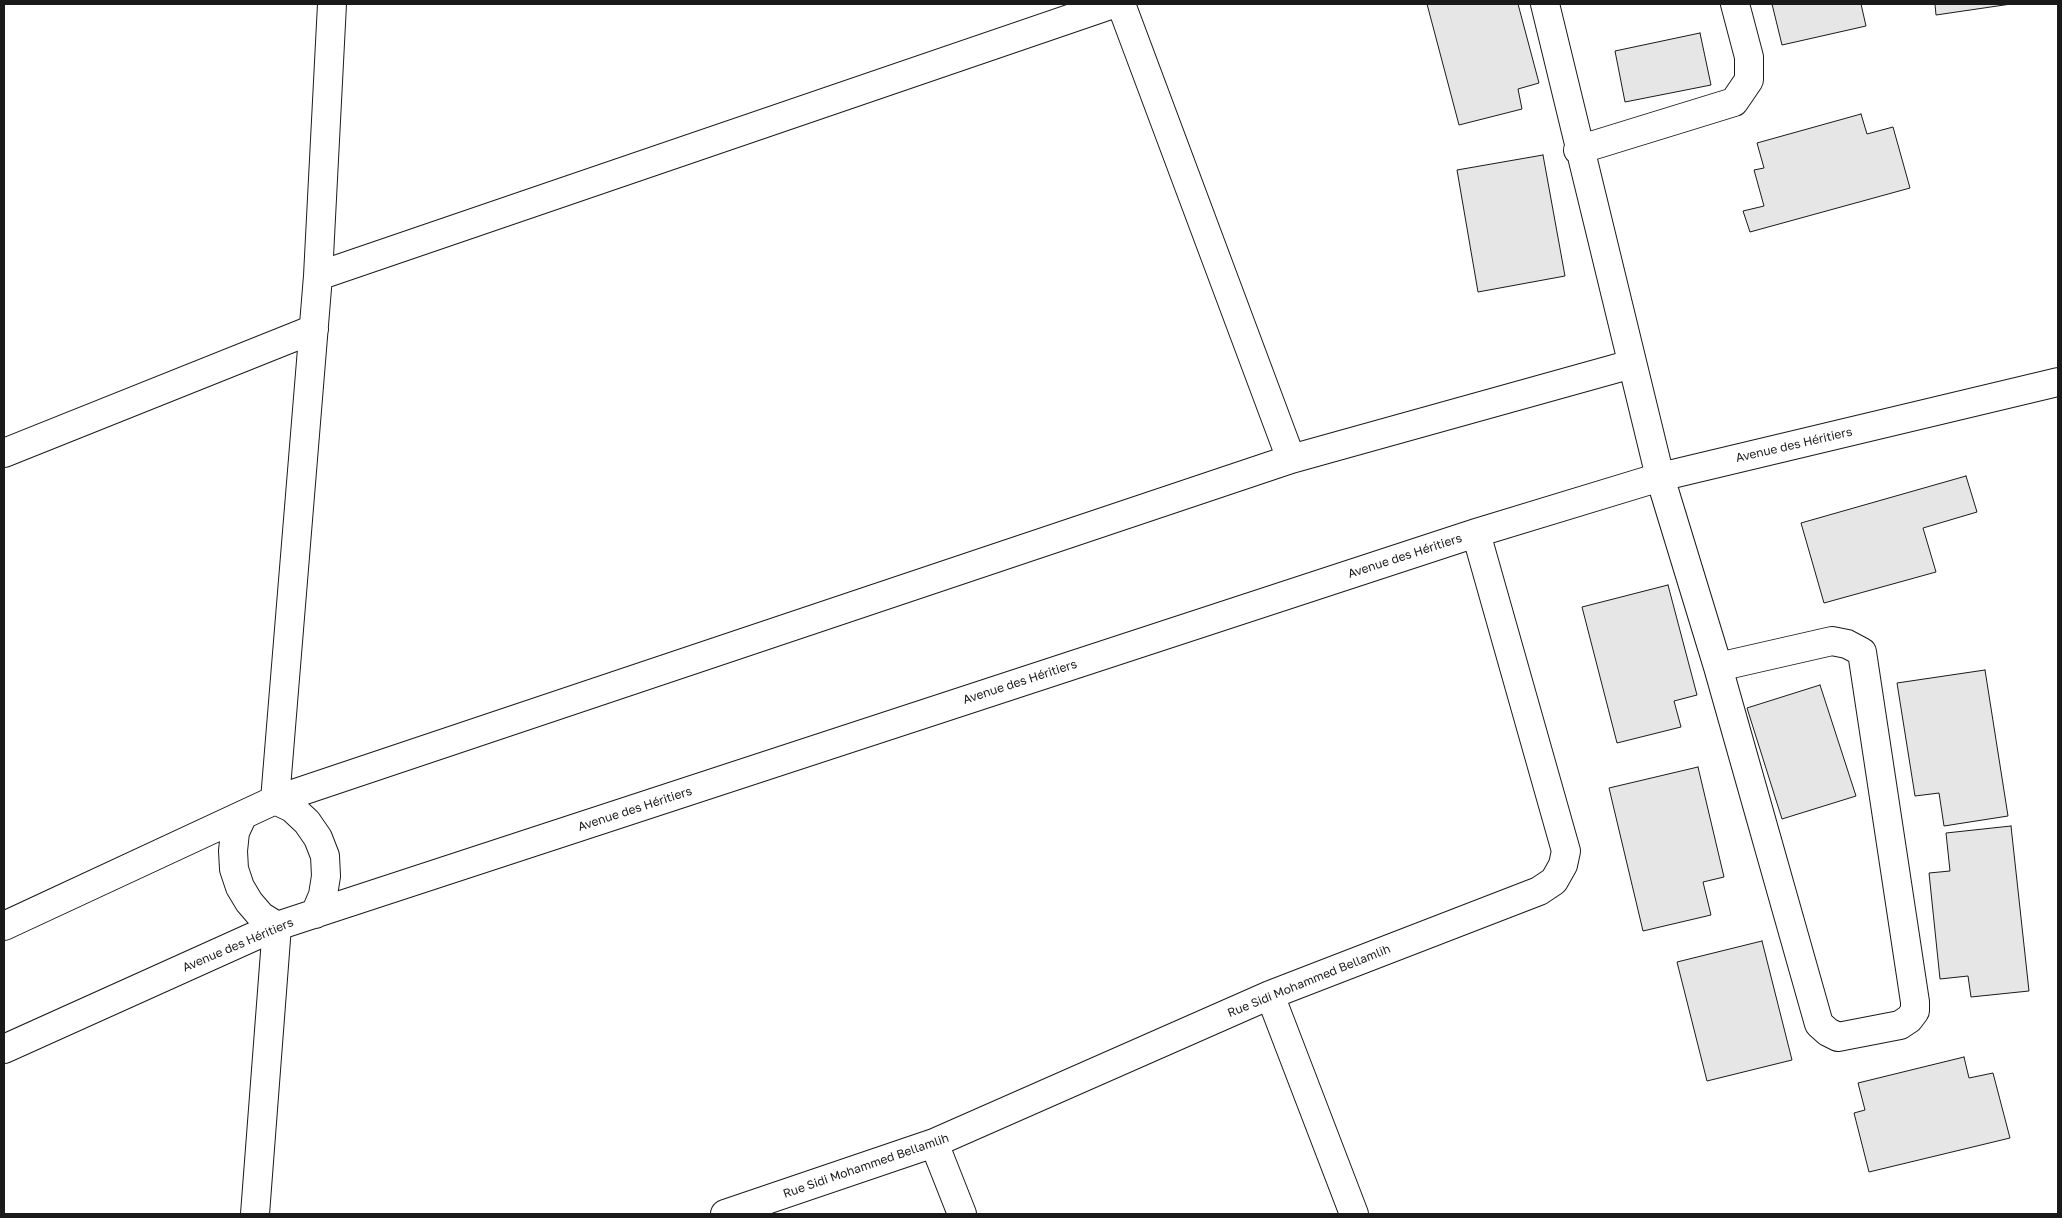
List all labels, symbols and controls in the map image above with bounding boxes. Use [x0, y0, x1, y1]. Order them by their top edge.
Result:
street label: Avenue des Héritiers [1734, 425, 1854, 465]
street label: Avenue des Héritiers [1346, 531, 1464, 581]
street label: Avenue des Héritiers [961, 657, 1079, 707]
street label: Avenue des Héritiers [576, 784, 694, 834]
street label: Avenue des Héritiers [180, 915, 296, 975]
street label: Rue Sidi Mohammed Bellamlih [1225, 942, 1393, 1020]
street label: Rue Sidi Mohammed Bellamlih [781, 1131, 951, 1201]

